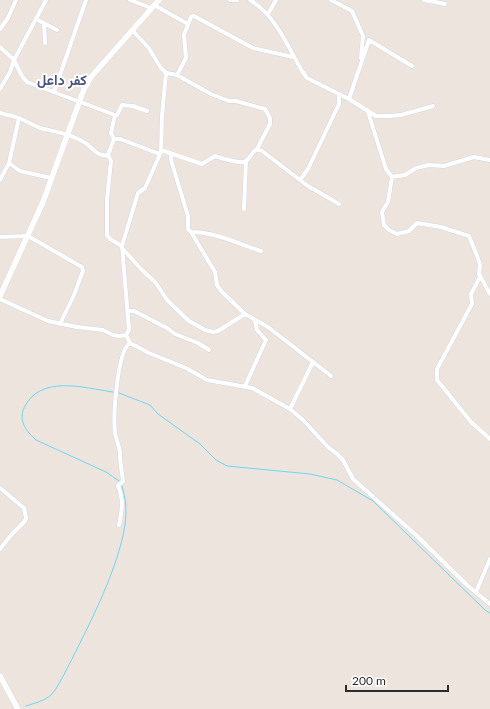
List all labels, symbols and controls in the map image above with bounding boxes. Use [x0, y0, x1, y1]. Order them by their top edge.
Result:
district label: كفر داعل [37, 71, 87, 89]
scale bar [346, 667, 448, 693]
text: 200 m [352, 673, 386, 688]

